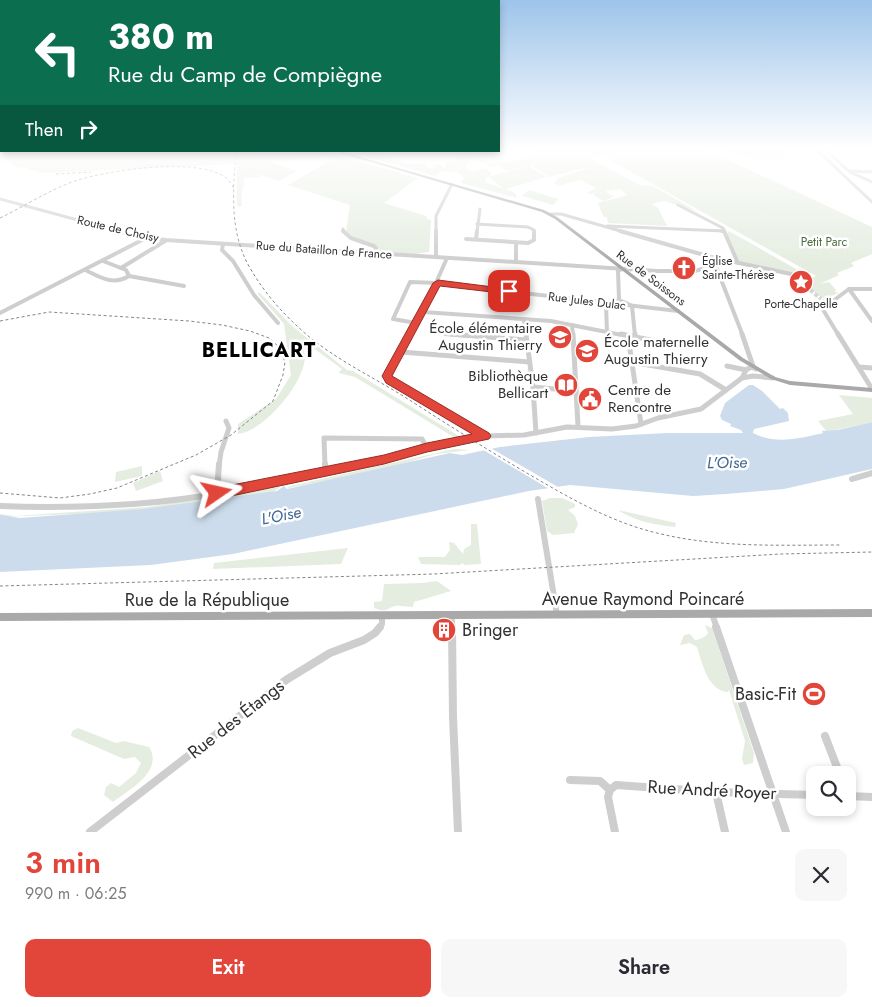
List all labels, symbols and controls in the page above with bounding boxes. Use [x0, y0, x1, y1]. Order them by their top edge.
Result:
text: 380 m [108, 12, 214, 62]
icon: left [25, 20, 90, 85]
text: Rue du Camp de Compiègne [108, 58, 382, 90]
icon: right [74, 115, 102, 143]
text: Then [25, 116, 64, 143]
street label: Route de Choisy [75, 211, 161, 247]
park label: Petit Parc [801, 233, 848, 251]
street label: Rue du Bataillon de France [255, 236, 393, 264]
street label: Rue de Soissons [612, 246, 690, 310]
place label: Église Sainte-Thérèse [702, 252, 775, 284]
church icon: Église Sainte-Thérèse [671, 255, 697, 281]
place icon: Porte-Chapelle [788, 269, 814, 295]
pin [488, 270, 530, 312]
icon: arrive [495, 277, 523, 305]
street label: Rue Jules Dulac [547, 287, 627, 315]
place label: Porte-Chapelle [764, 295, 838, 313]
place label: École élémentaire Augustin Thierry [429, 317, 542, 356]
school or university icon: École élémentaire Augustin Thierry [547, 324, 573, 350]
place label: École maternelle Augustin Thierry [604, 331, 709, 370]
district label: BELLICART [202, 336, 316, 365]
school or university icon: École maternelle Augustin Thierry [574, 338, 600, 364]
place label: Bibliothèque Bellicart [468, 365, 548, 404]
library icon: Bibliothèque Bellicart [553, 372, 579, 398]
place label: Centre de Rencontre [608, 379, 672, 418]
public building icon: Centre de Rencontre [577, 386, 603, 412]
water label: L'Oise [707, 451, 747, 474]
position arrow [190, 466, 242, 518]
water label: L'Oise [259, 500, 303, 531]
street label: Avenue Raymond Poincaré [542, 586, 744, 612]
street label: Rue de la République [125, 587, 289, 613]
building icon: Bringer [431, 617, 457, 643]
place label: Bringer [462, 617, 519, 643]
street label: Rue des Étangs [182, 673, 290, 765]
place label: Basic-Fit [735, 681, 797, 707]
sports icon: Basic-Fit [801, 681, 827, 707]
map controls [806, 766, 856, 816]
button: search [806, 766, 856, 816]
street label: Rue André Royer [647, 774, 778, 806]
text: 3 min [25, 841, 101, 884]
button: close [795, 849, 847, 901]
text: 990 m · 06:25 [25, 882, 126, 905]
button: Exit [25, 939, 431, 997]
button: Share [441, 939, 847, 997]

